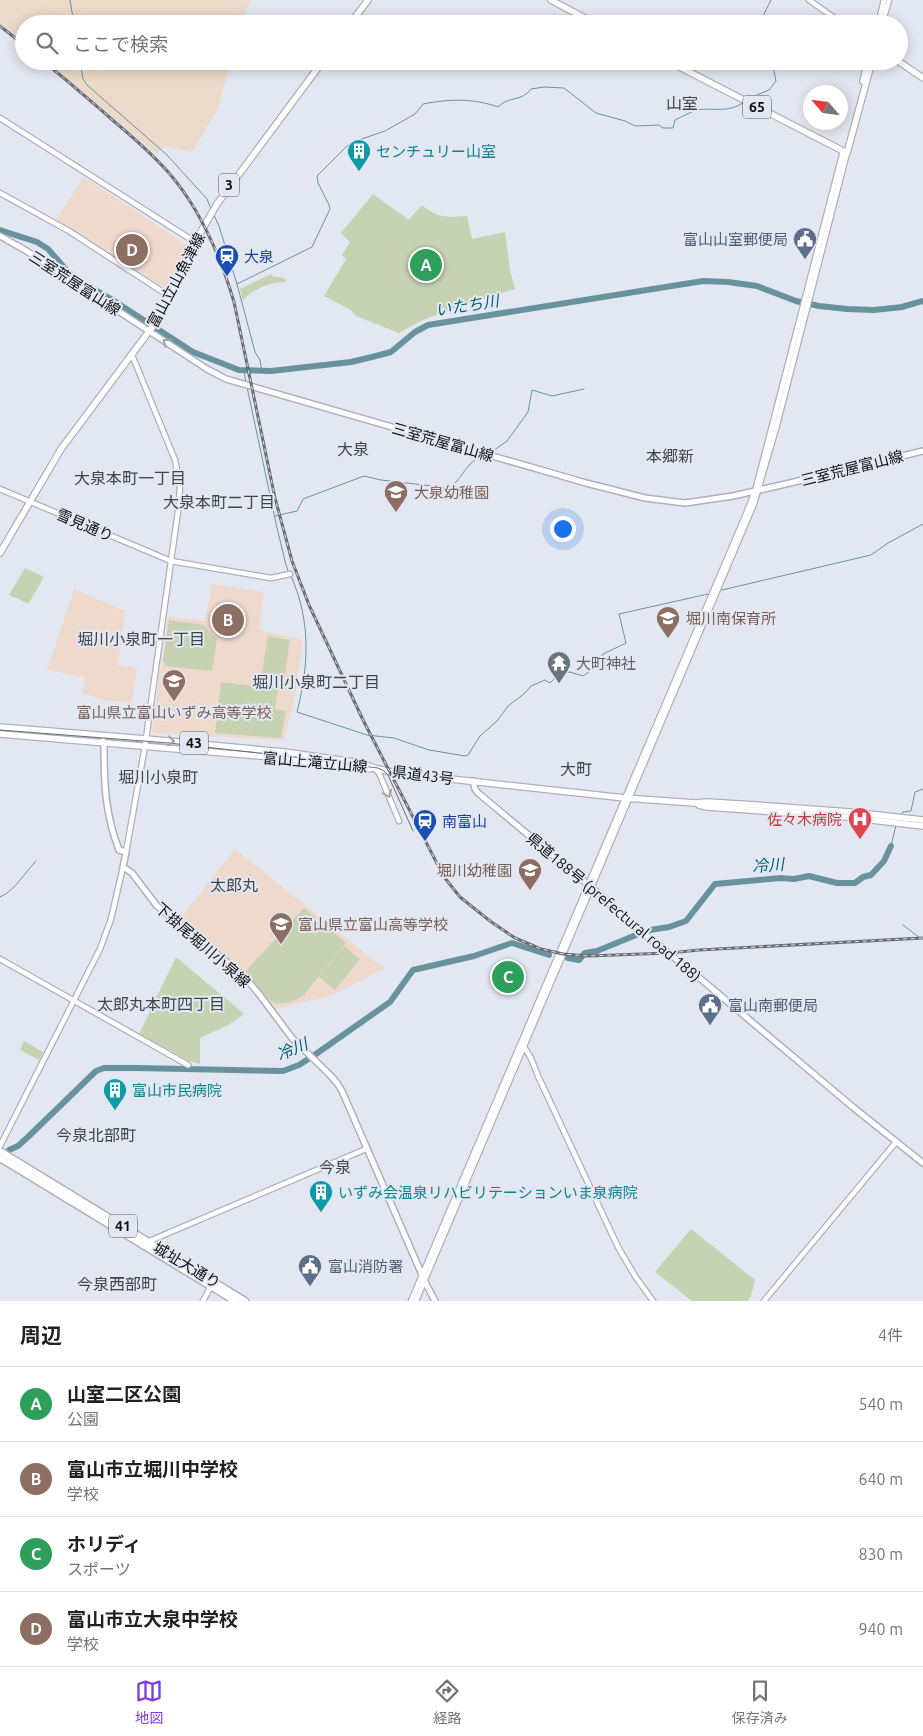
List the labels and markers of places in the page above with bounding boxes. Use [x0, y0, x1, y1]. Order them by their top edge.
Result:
building icon: センチュリー山室 [346, 138, 372, 172]
place label: センチュリー山室 [376, 143, 496, 160]
public building icon: 富山山室郵便局 [792, 226, 818, 260]
pin: D [116, 231, 148, 269]
place label: 富山山室郵便局 [683, 231, 788, 248]
station icon: 大泉 [214, 243, 240, 277]
pin: A [410, 246, 442, 284]
place label: 大泉 [244, 248, 274, 265]
school or university icon: 大泉幼稚園 [383, 479, 409, 513]
place label: 大泉幼稚園 [414, 484, 489, 501]
pin: B [212, 601, 244, 639]
school or university icon: 堀川南保育所 [655, 605, 681, 639]
place label: 堀川南保育所 [686, 610, 776, 627]
temple icon: 大町神社 [546, 650, 572, 684]
place label: 大町神社 [576, 655, 636, 672]
school or university icon: 富山県立富山いずみ高等学校 [161, 668, 187, 702]
place label: 富山県立富山いずみ高等学校 [76, 704, 272, 721]
hospital icon: 佐々木病院 [847, 806, 873, 840]
station icon: 南富山 [412, 808, 438, 842]
place label: 佐々木病院 [767, 811, 842, 828]
place label: 南富山 [442, 813, 487, 830]
school or university icon: 堀川幼稚園 [517, 857, 543, 891]
place label: 堀川幼稚園 [437, 862, 512, 879]
school or university icon: 富山県立富山高等学校 [268, 911, 294, 945]
place label: 富山県立富山高等学校 [298, 916, 448, 933]
pin: C [492, 958, 524, 996]
public building icon: 富山南郵便局 [697, 992, 723, 1026]
place label: 富山南郵便局 [728, 997, 818, 1014]
building icon: 富山市民病院 [102, 1077, 128, 1111]
place label: 富山市民病院 [132, 1082, 222, 1099]
building icon: いずみ会温泉リハビリテーションいま泉病院 [308, 1179, 334, 1213]
place label: いずみ会温泉リハビリテーションいま泉病院 [338, 1184, 638, 1201]
public building icon: 富山消防署 [297, 1253, 323, 1287]
place label: 富山消防署 [328, 1258, 403, 1275]

